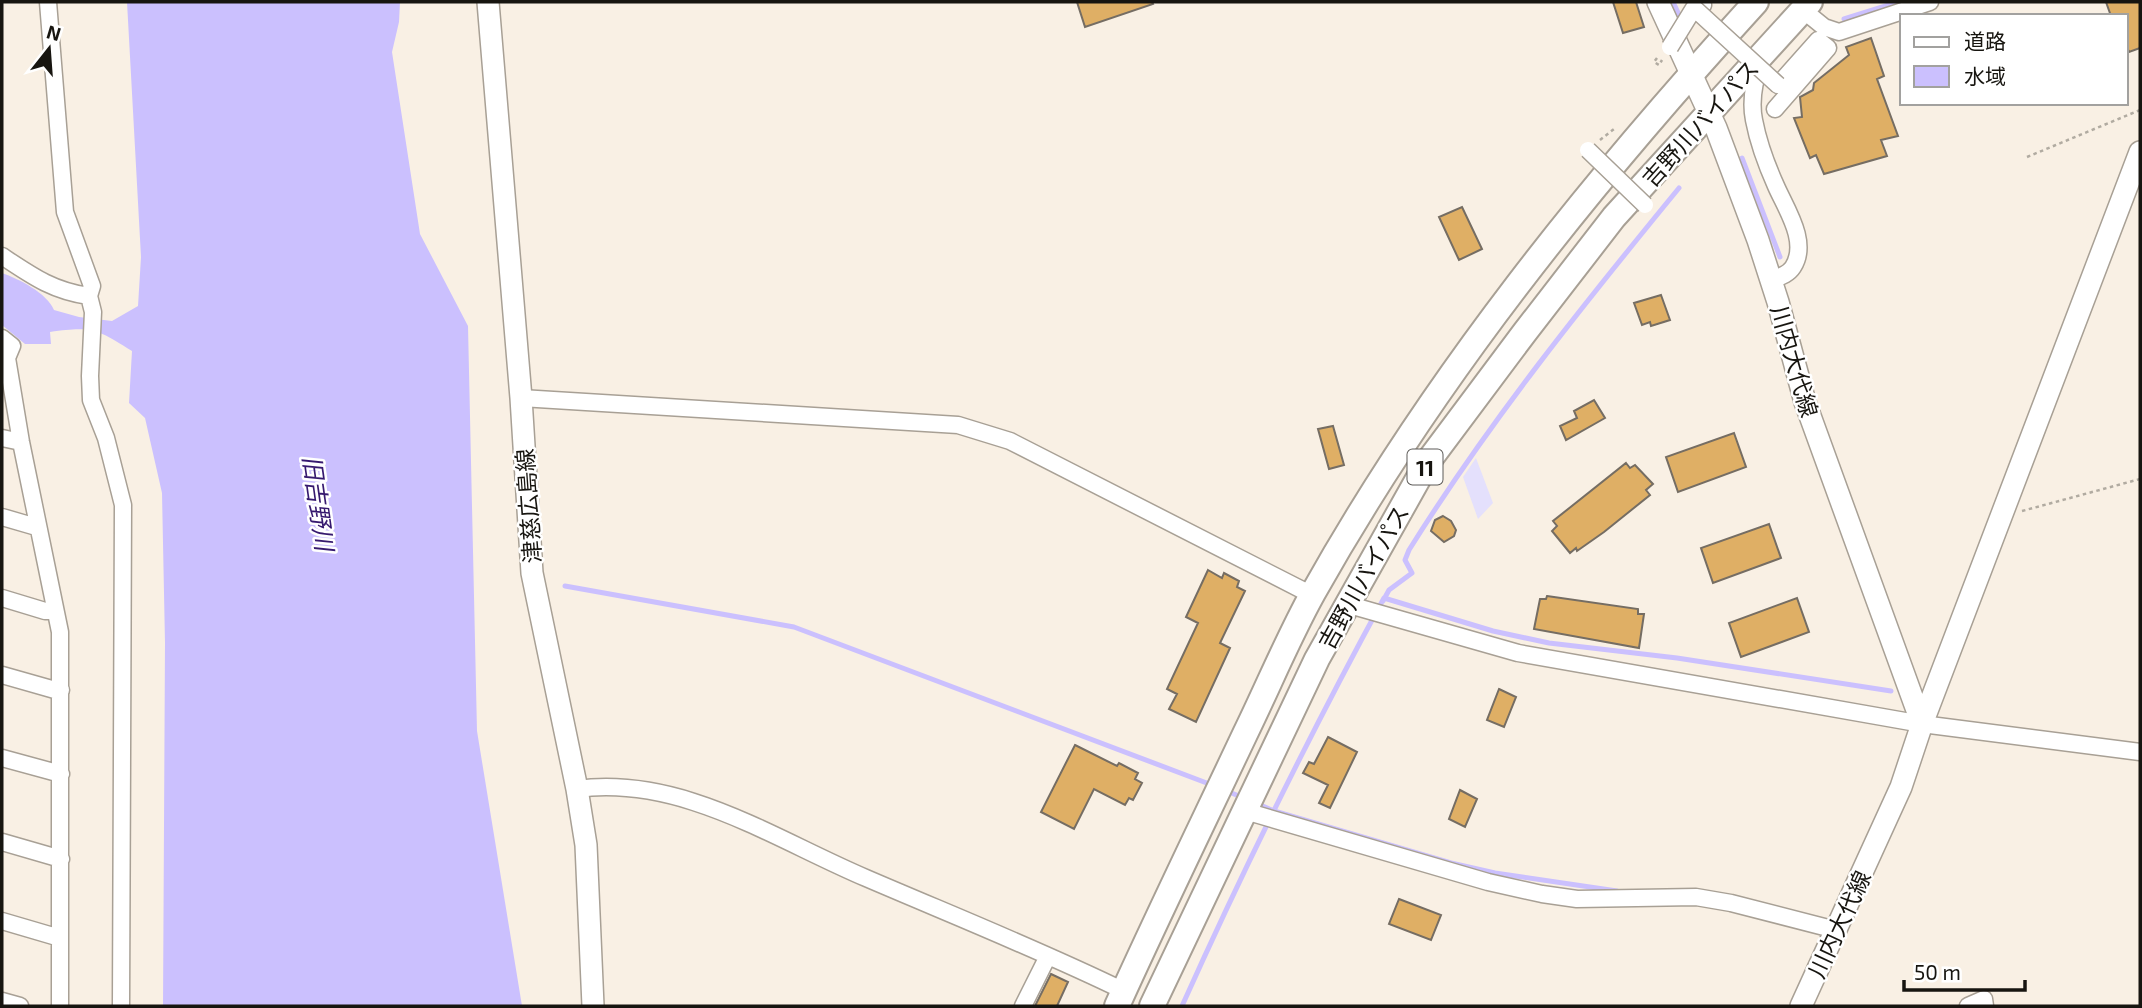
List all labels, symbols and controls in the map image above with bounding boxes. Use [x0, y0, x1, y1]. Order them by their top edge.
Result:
north arrow [14, 14, 84, 84]
legend [1900, 14, 2128, 105]
text: N [44, 19, 64, 45]
text: 道路 [1964, 28, 2006, 53]
street label: 吉野川バイパス [1636, 54, 1764, 192]
text: 水域 [1964, 63, 2006, 88]
street label: 川内大代線 [1766, 302, 1824, 420]
street label: 津慈広島線 [510, 448, 546, 564]
road number: 11 [1408, 449, 1442, 484]
water label: 旧吉野川 [298, 453, 340, 556]
street label: 吉野川バイパス [1312, 500, 1414, 654]
street label: 川内大代線 [1802, 866, 1876, 982]
scale bar [1904, 948, 2025, 992]
text: 50 m [1914, 959, 1961, 984]

